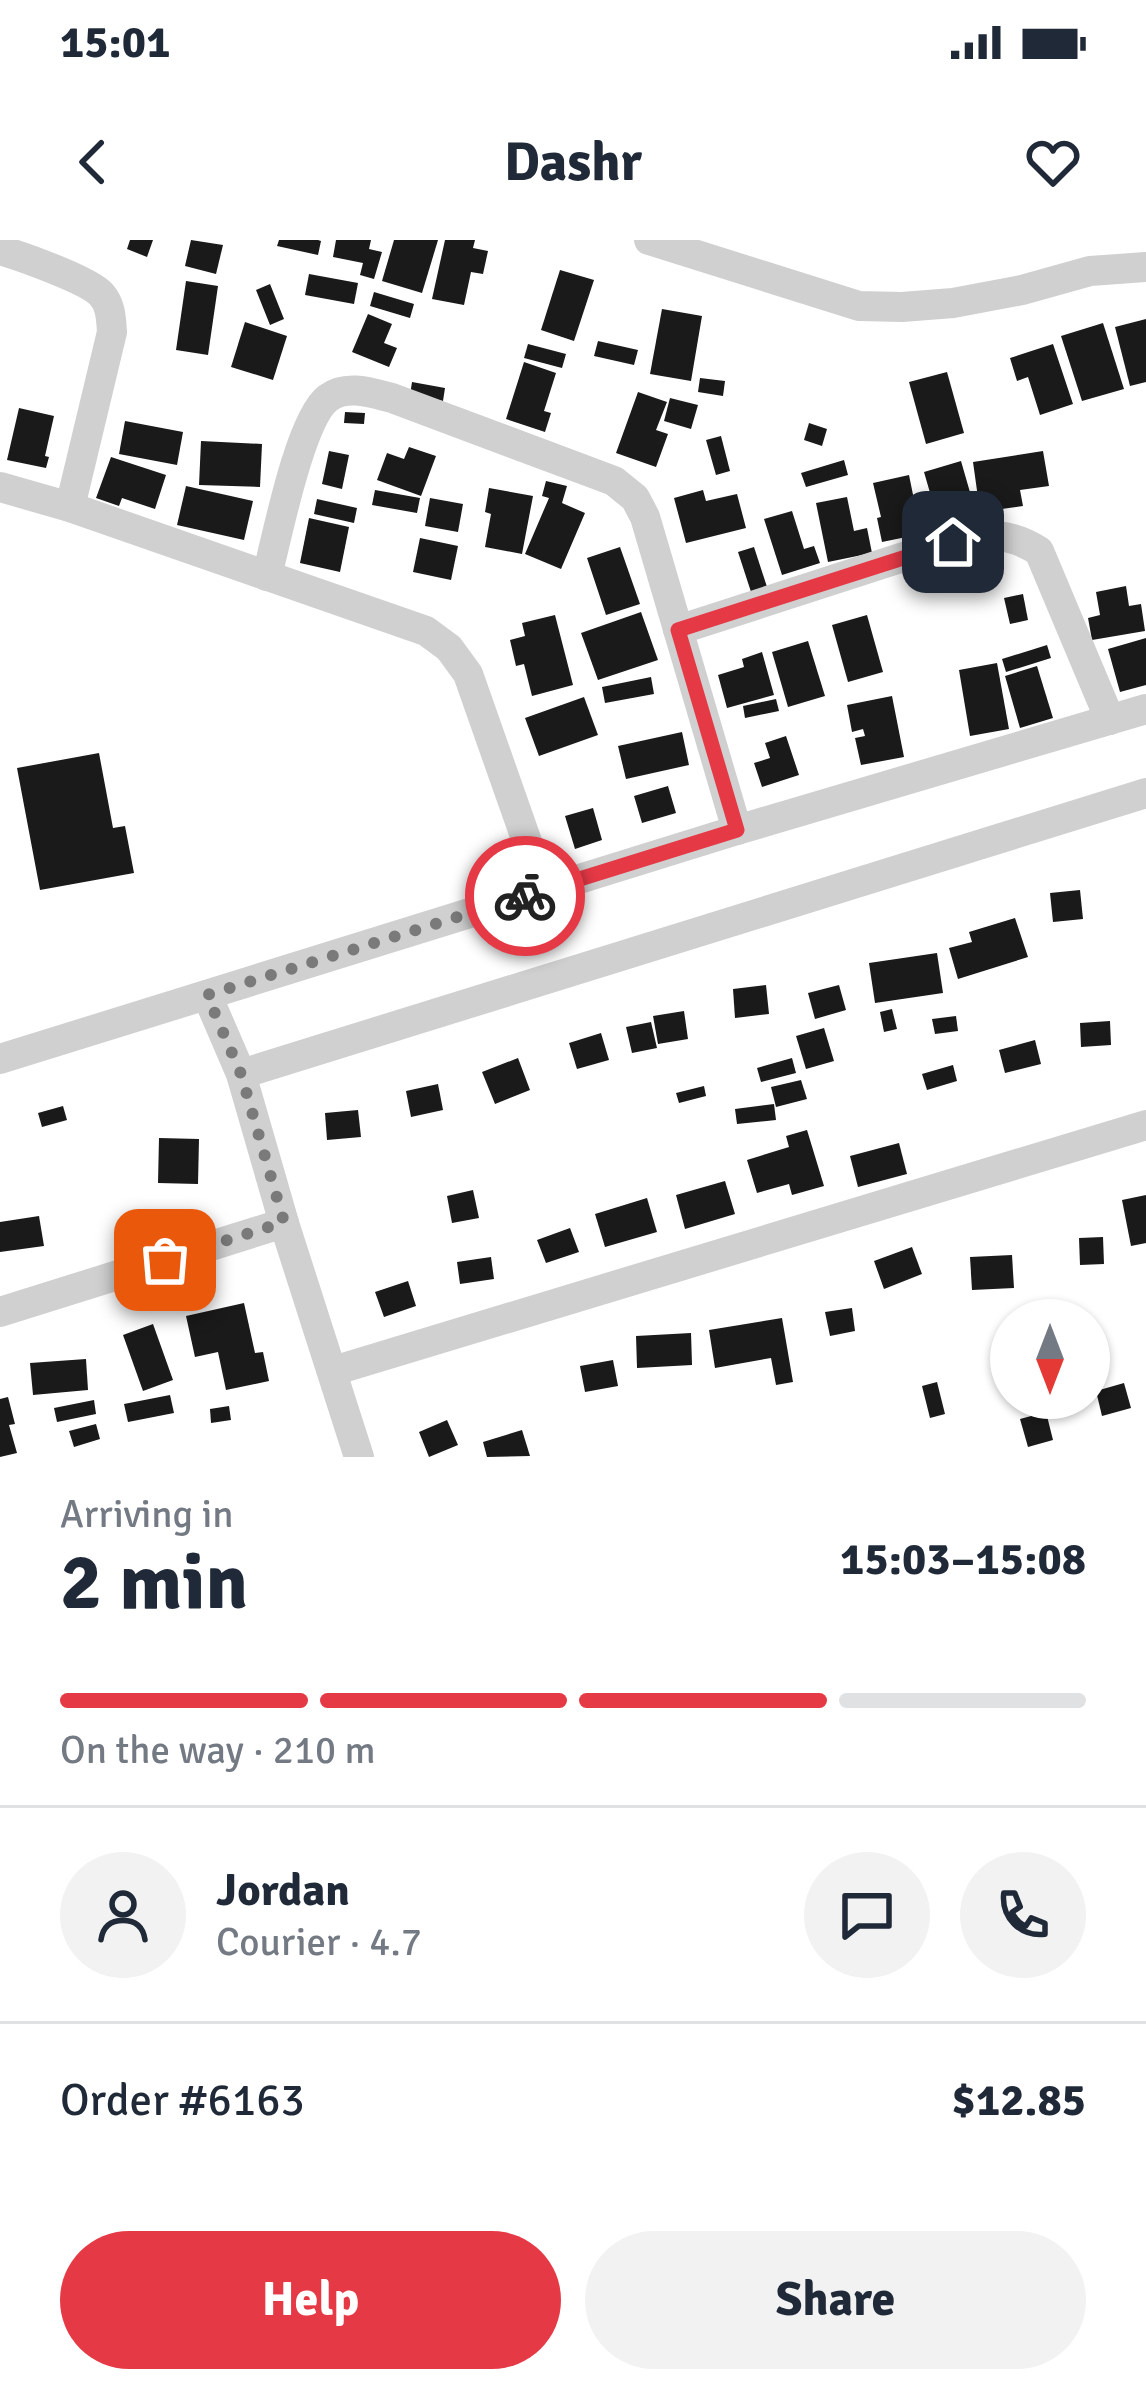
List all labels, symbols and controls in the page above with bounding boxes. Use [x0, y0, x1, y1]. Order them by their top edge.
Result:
text: 15:01 [60, 15, 170, 70]
icon: back [60, 129, 126, 195]
text: Dashr [504, 129, 642, 196]
icon: heart [1020, 129, 1086, 195]
pin [902, 491, 1004, 593]
icon: home [920, 509, 986, 575]
courier [465, 836, 585, 956]
icon: bike [492, 863, 558, 929]
pin [114, 1209, 216, 1311]
icon: bag [132, 1227, 198, 1293]
north arrow [990, 1299, 1110, 1419]
map controls [990, 1299, 1110, 1419]
text: Arriving in [60, 1490, 234, 1538]
text: 15:03–15:08 [840, 1532, 1086, 1587]
text: 2 min [60, 1535, 248, 1631]
text: On the way · 210 m [60, 1726, 376, 1774]
button: person [60, 1852, 186, 1978]
button: chat [804, 1852, 930, 1978]
button: phone [960, 1852, 1086, 1978]
text: Jordan [216, 1863, 350, 1918]
text: Courier · 4.7 [216, 1918, 422, 1966]
text: Order #6163 [60, 2073, 305, 2128]
text: $12.85 [952, 2073, 1086, 2128]
button: Help [60, 2231, 561, 2369]
button: Share [585, 2231, 1086, 2369]

